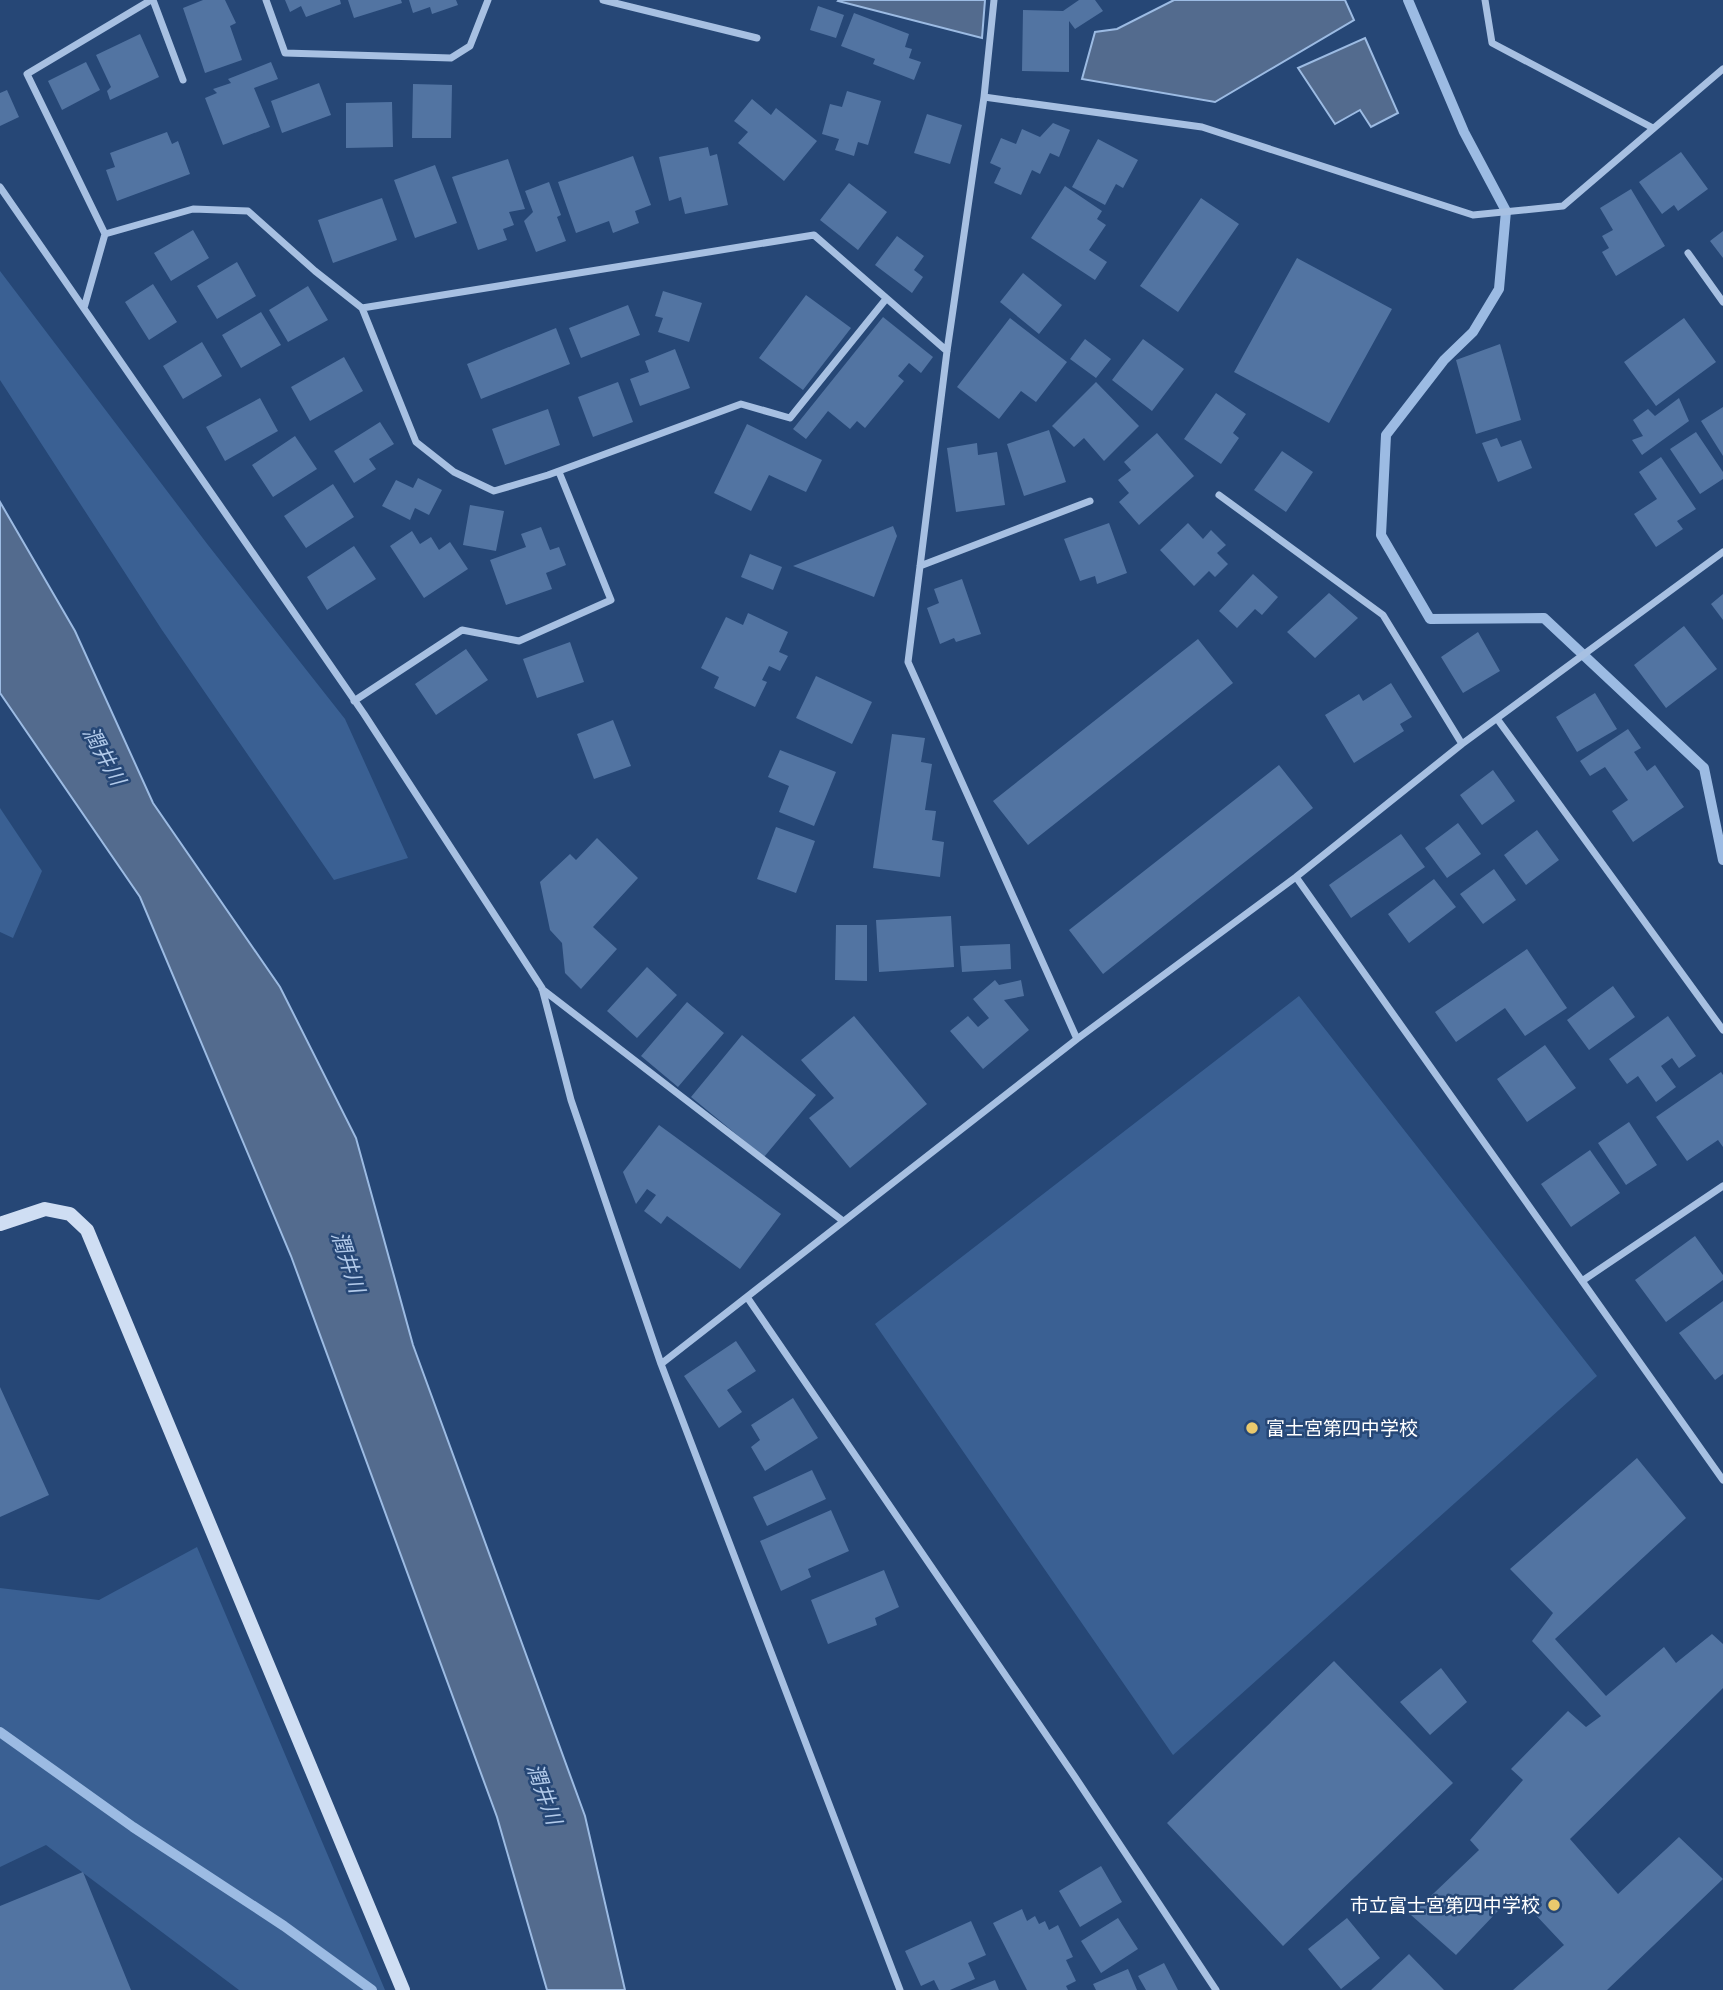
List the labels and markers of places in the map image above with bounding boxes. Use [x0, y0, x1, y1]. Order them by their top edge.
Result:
place label: 富士宮第四中学校 [1266, 1416, 1418, 1441]
marker: 富士宮第四中学校 [1244, 1420, 1260, 1436]
place label: 市立富士宮第四中学校 [1350, 1893, 1540, 1918]
marker: 市立富士宮第四中学校 [1546, 1897, 1562, 1913]

